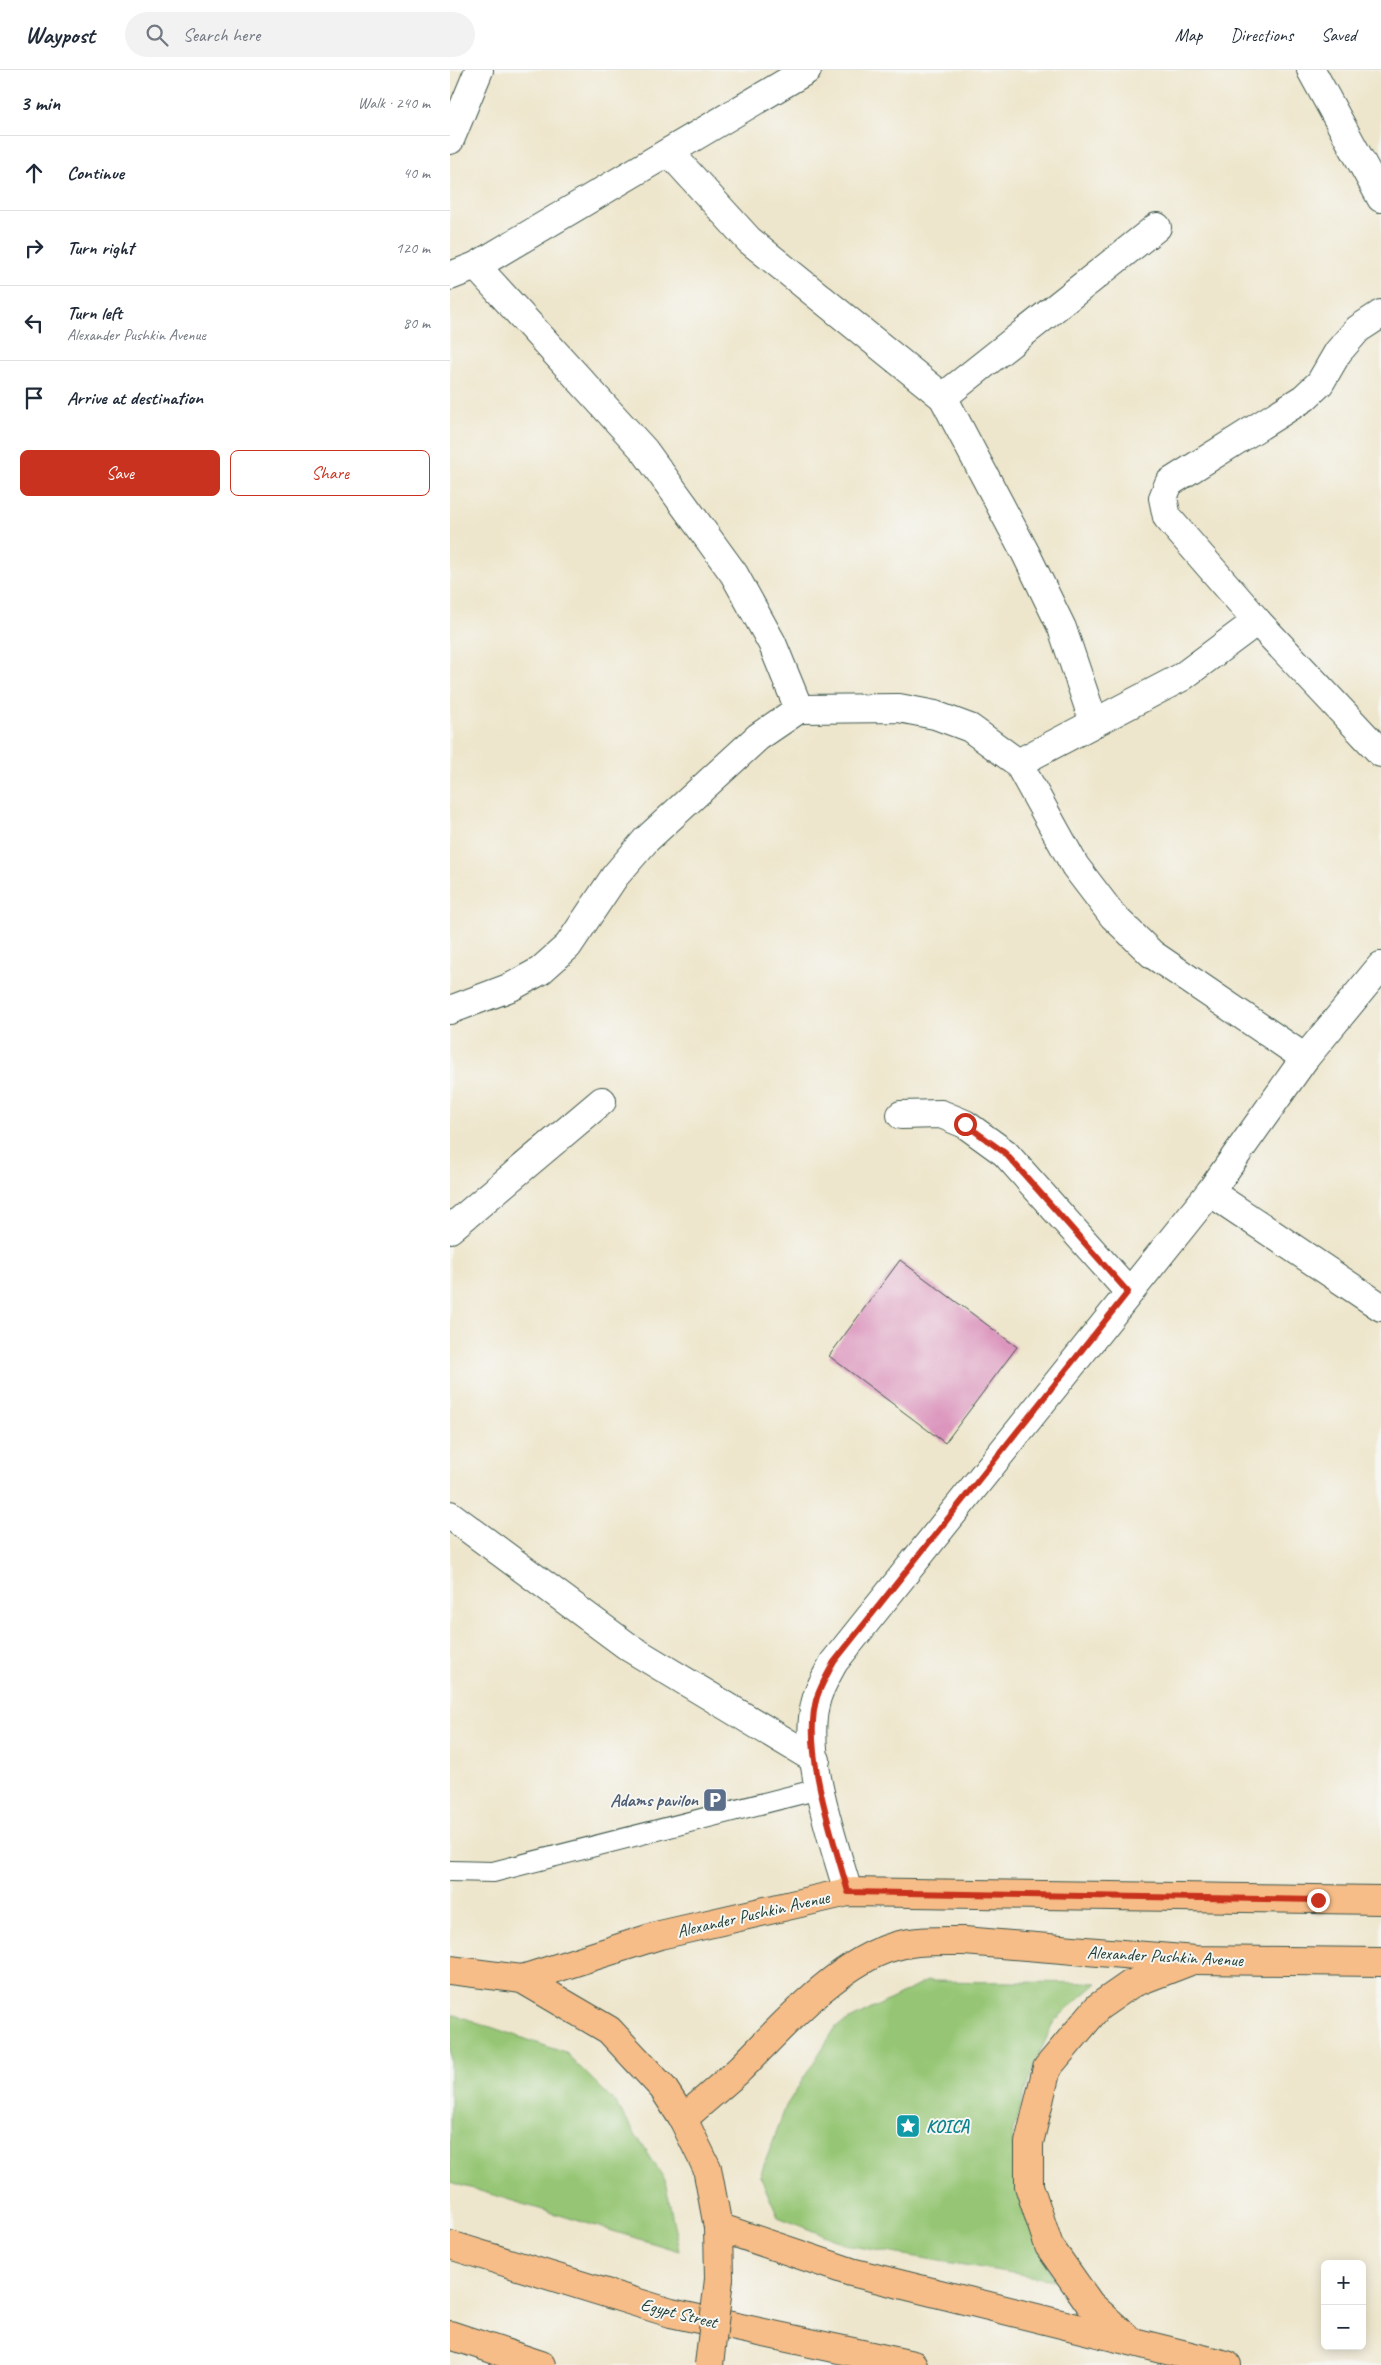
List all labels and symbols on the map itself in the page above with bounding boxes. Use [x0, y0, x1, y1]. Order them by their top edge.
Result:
route start [954, 1113, 977, 1136]
parking icon: Adams pavilon [702, 1787, 728, 1813]
place label: Adams pavilon [610, 1789, 699, 1811]
street label: Alexander Pushkin Avenue [675, 1885, 833, 1942]
route end [1307, 1889, 1330, 1912]
street label: Alexander Pushkin Avenue [1087, 1941, 1245, 1971]
place icon: KOICA [895, 2113, 921, 2139]
place label: KOICA [926, 2115, 970, 2137]
street label: Egypt Street [638, 2293, 721, 2334]

